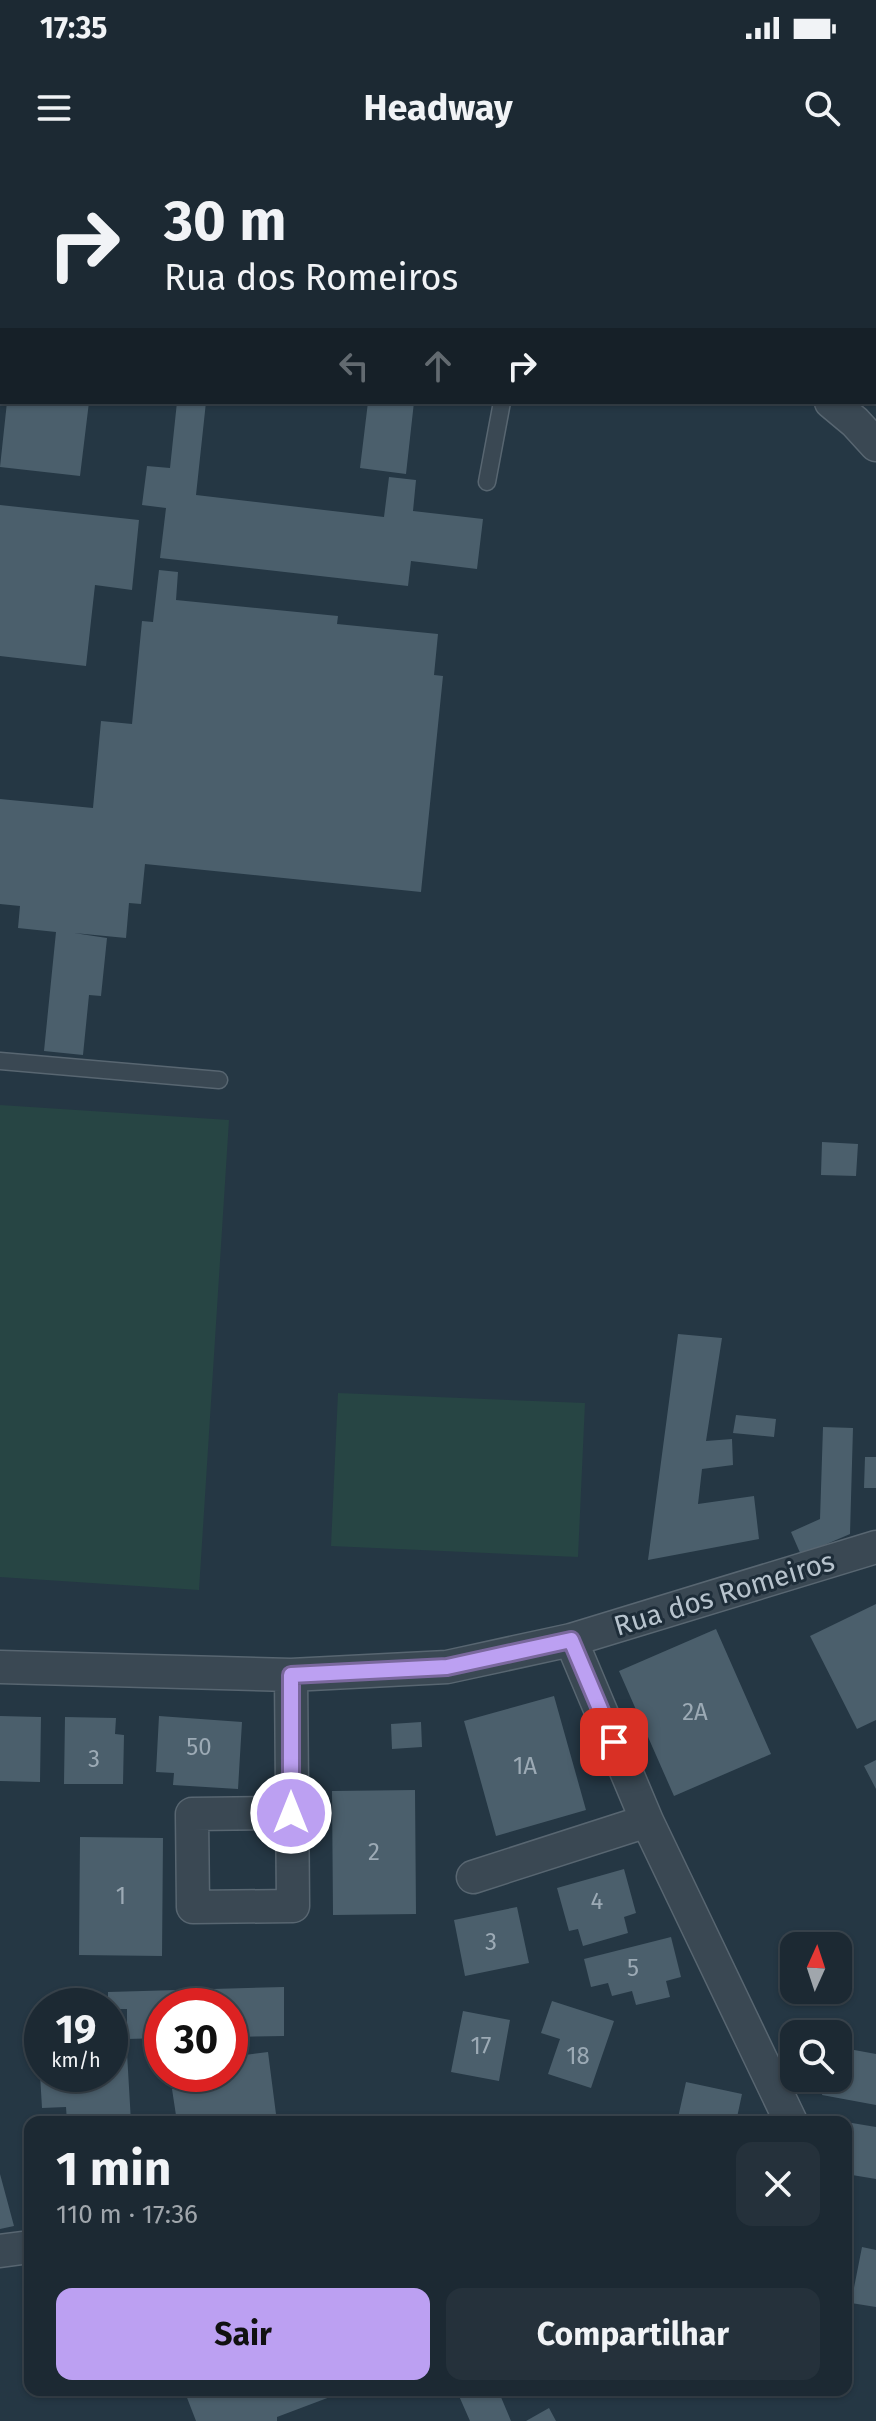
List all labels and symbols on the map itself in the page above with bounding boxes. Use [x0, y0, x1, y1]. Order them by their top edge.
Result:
street label: Rua dos Romeiros [610, 1544, 838, 1643]
house number: 2A [682, 1698, 708, 1726]
pin [580, 1708, 648, 1776]
house number: 50 [186, 1733, 212, 1761]
house number: 3 [88, 1745, 100, 1773]
house number: 1A [513, 1752, 537, 1780]
position arrow [249, 1771, 333, 1855]
house number: 2 [368, 1838, 380, 1866]
house number: 1 [116, 1882, 126, 1910]
house number: 4 [591, 1887, 604, 1915]
house number: 3 [485, 1928, 497, 1956]
north arrow [780, 1932, 852, 2004]
house number: 5 [627, 1954, 639, 1982]
speed limit sign: 30 [144, 1988, 248, 2092]
house number: 17 [470, 2032, 492, 2060]
house number: 18 [566, 2042, 590, 2070]

